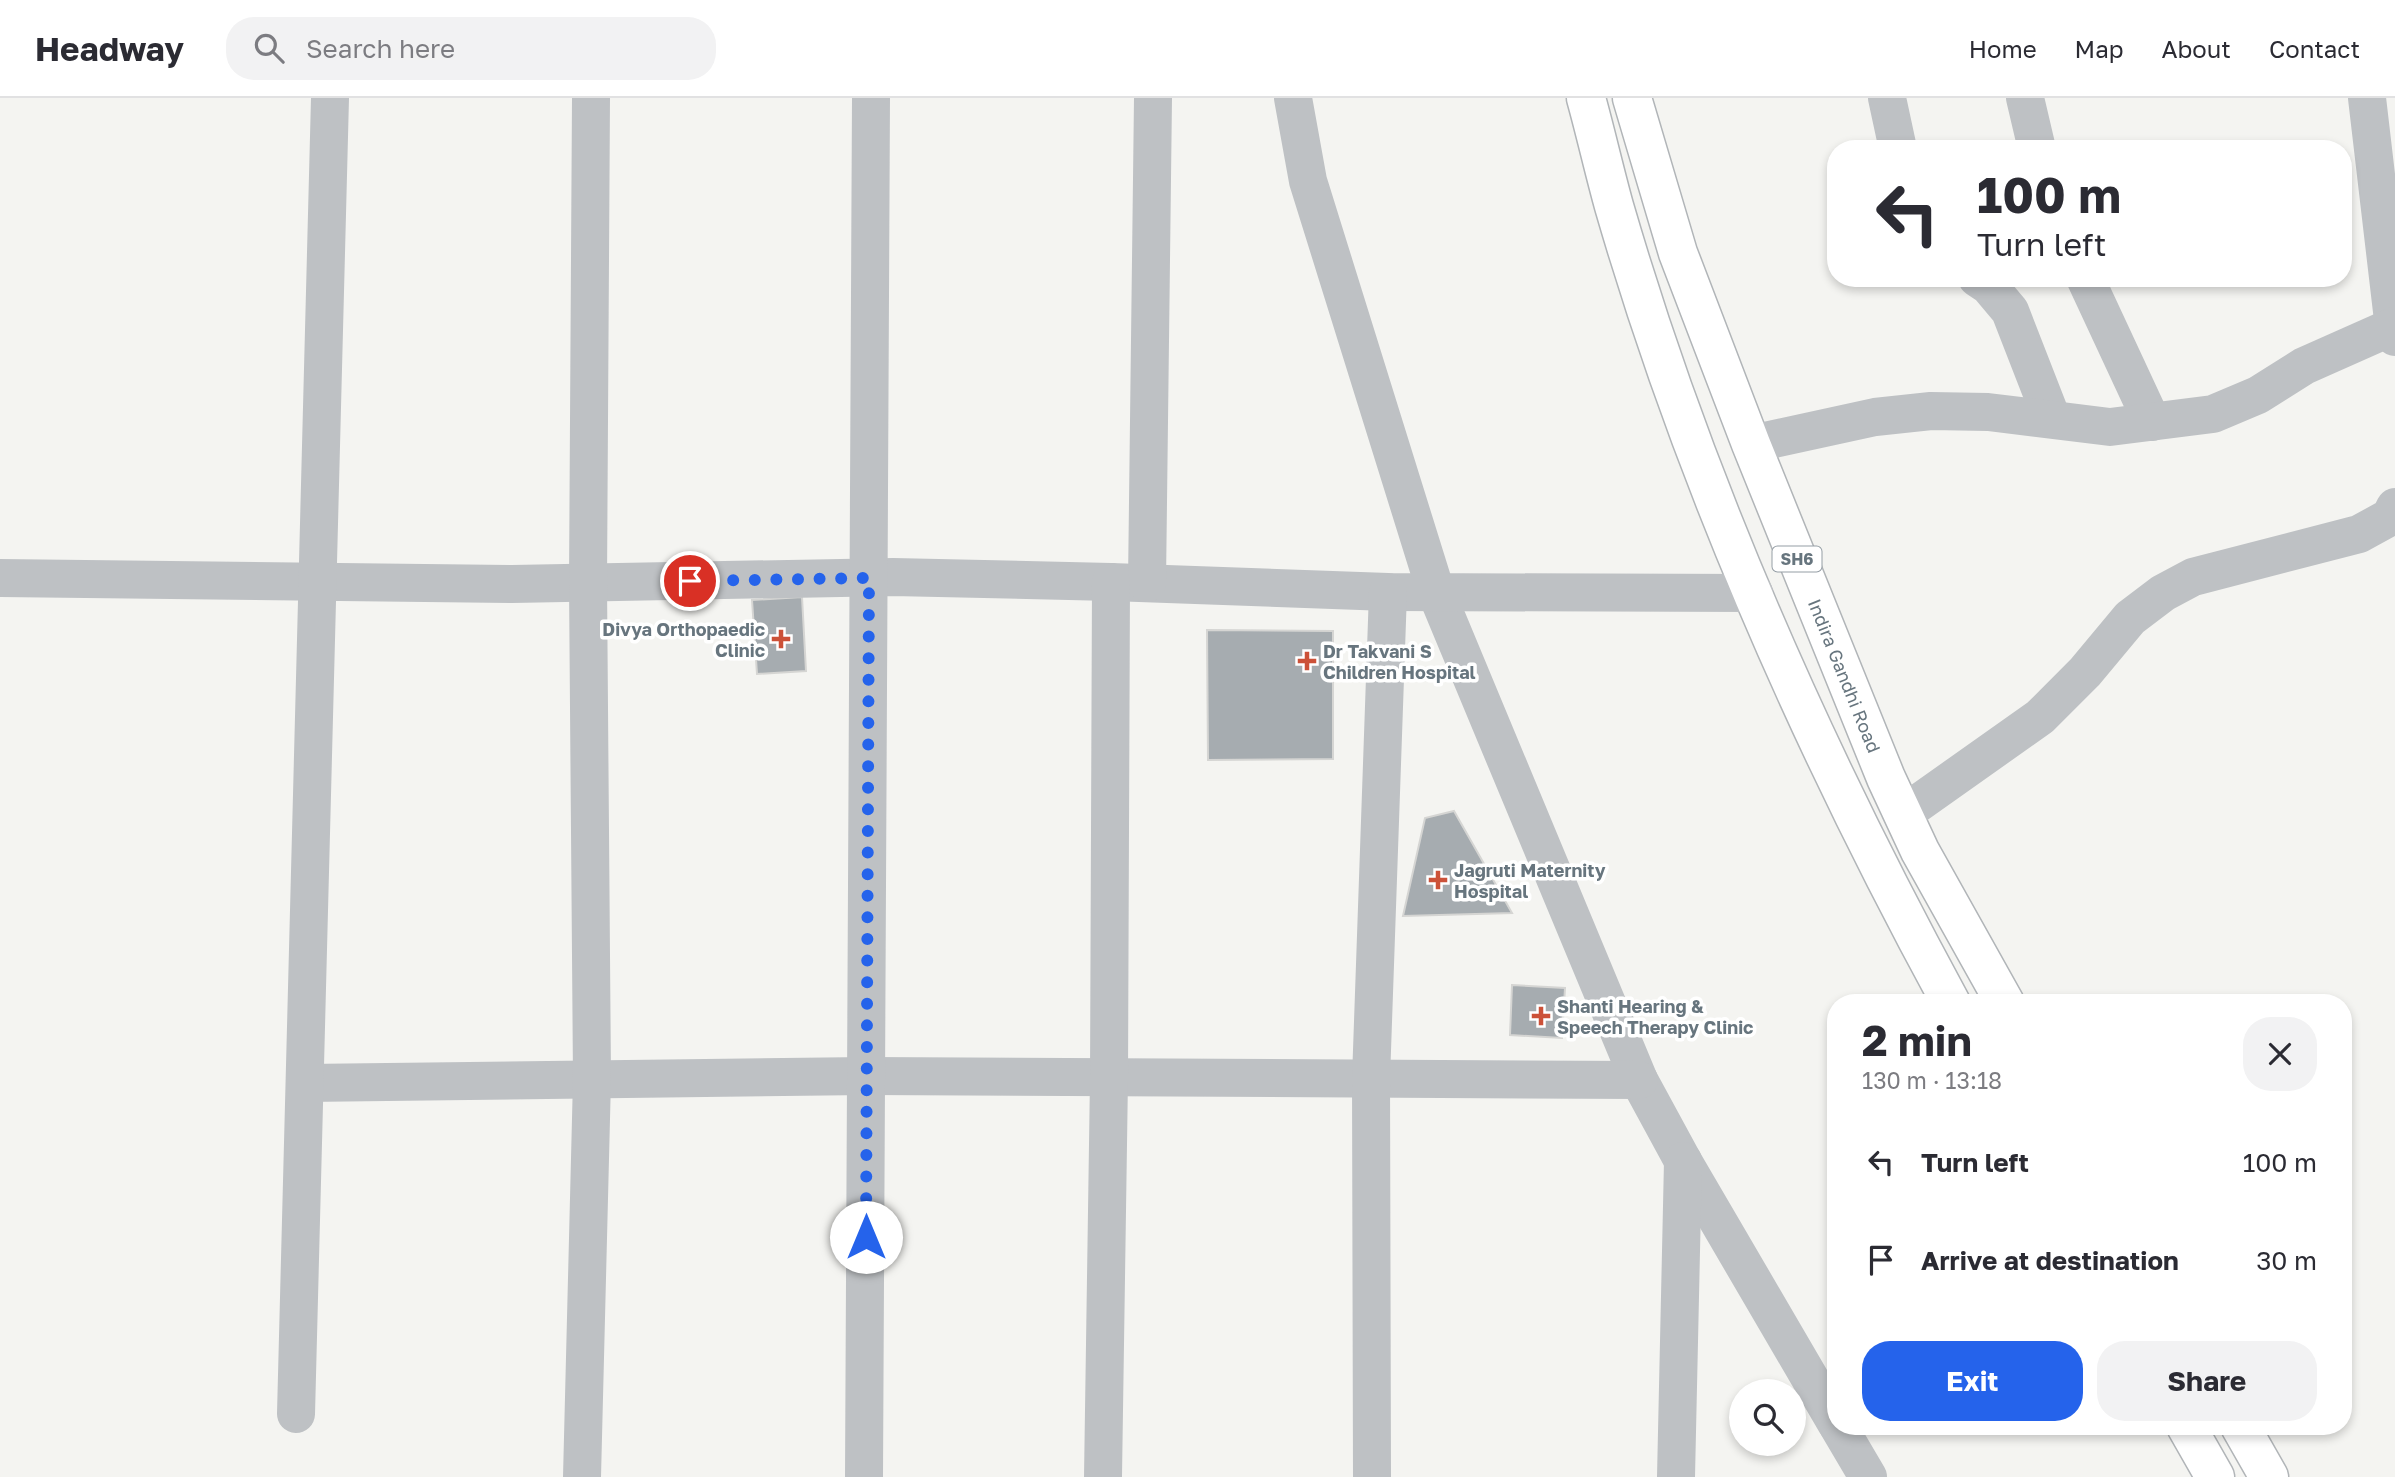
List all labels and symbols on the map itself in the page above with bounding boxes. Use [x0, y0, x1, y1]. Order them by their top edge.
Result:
road number: SH6 [1772, 546, 1822, 572]
pin [660, 551, 720, 611]
street label: Indira Gandhi Road [1804, 596, 1886, 756]
place label: Divya Orthopaedic Clinic [602, 618, 765, 661]
marker: Divya Orthopaedic Clinic [771, 629, 791, 649]
place label: Dr Takvani S Children Hospital [1323, 640, 1476, 683]
marker: Dr Takvani S Children Hospital [1297, 651, 1317, 671]
place label: Jagruti Maternity Hospital [1454, 859, 1606, 902]
marker: Jagruti Maternity Hospital [1428, 870, 1448, 890]
place label: Shanti Hearing & Speech Therapy Clinic [1557, 995, 1753, 1038]
marker: Shanti Hearing & Speech Therapy Clinic [1531, 1006, 1551, 1026]
position arrow [829, 1200, 903, 1274]

